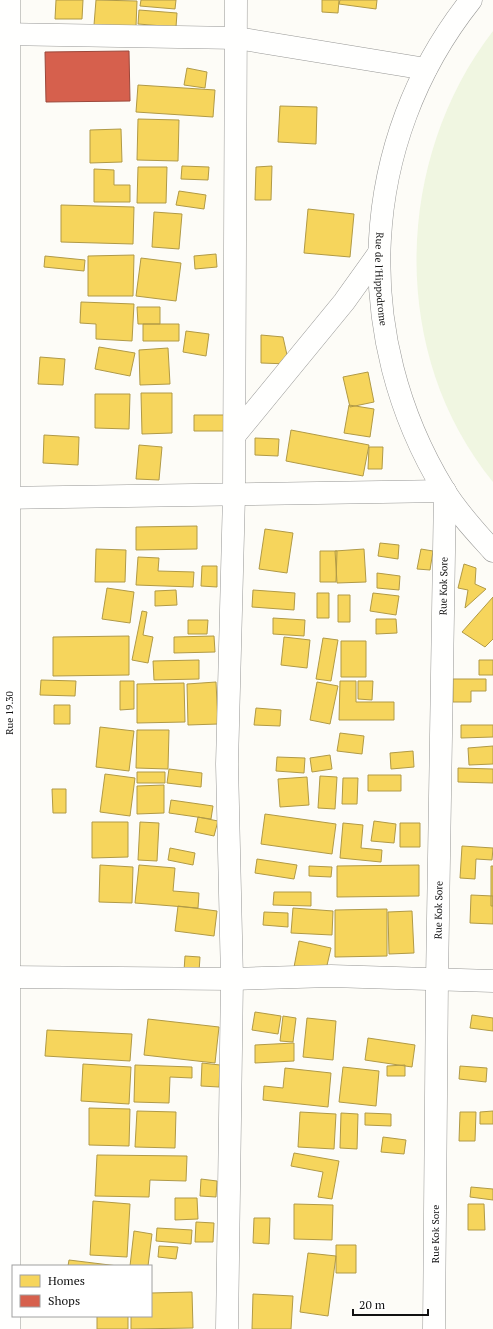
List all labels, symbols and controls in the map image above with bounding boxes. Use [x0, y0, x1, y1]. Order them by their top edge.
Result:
street label: Rue de l'Hippodrome [372, 232, 390, 327]
street label: Rue Kok Sore [436, 557, 451, 615]
street label: Rue 19.30 [3, 691, 16, 735]
street label: Rue Kok Sore [431, 881, 446, 939]
street label: Rue Kok Sore [429, 1205, 442, 1263]
legend [12, 1265, 152, 1317]
text: Homes [48, 1273, 85, 1288]
scale bar [353, 1291, 428, 1317]
text: Shops [48, 1293, 80, 1308]
text: 20 m [359, 1297, 386, 1312]

